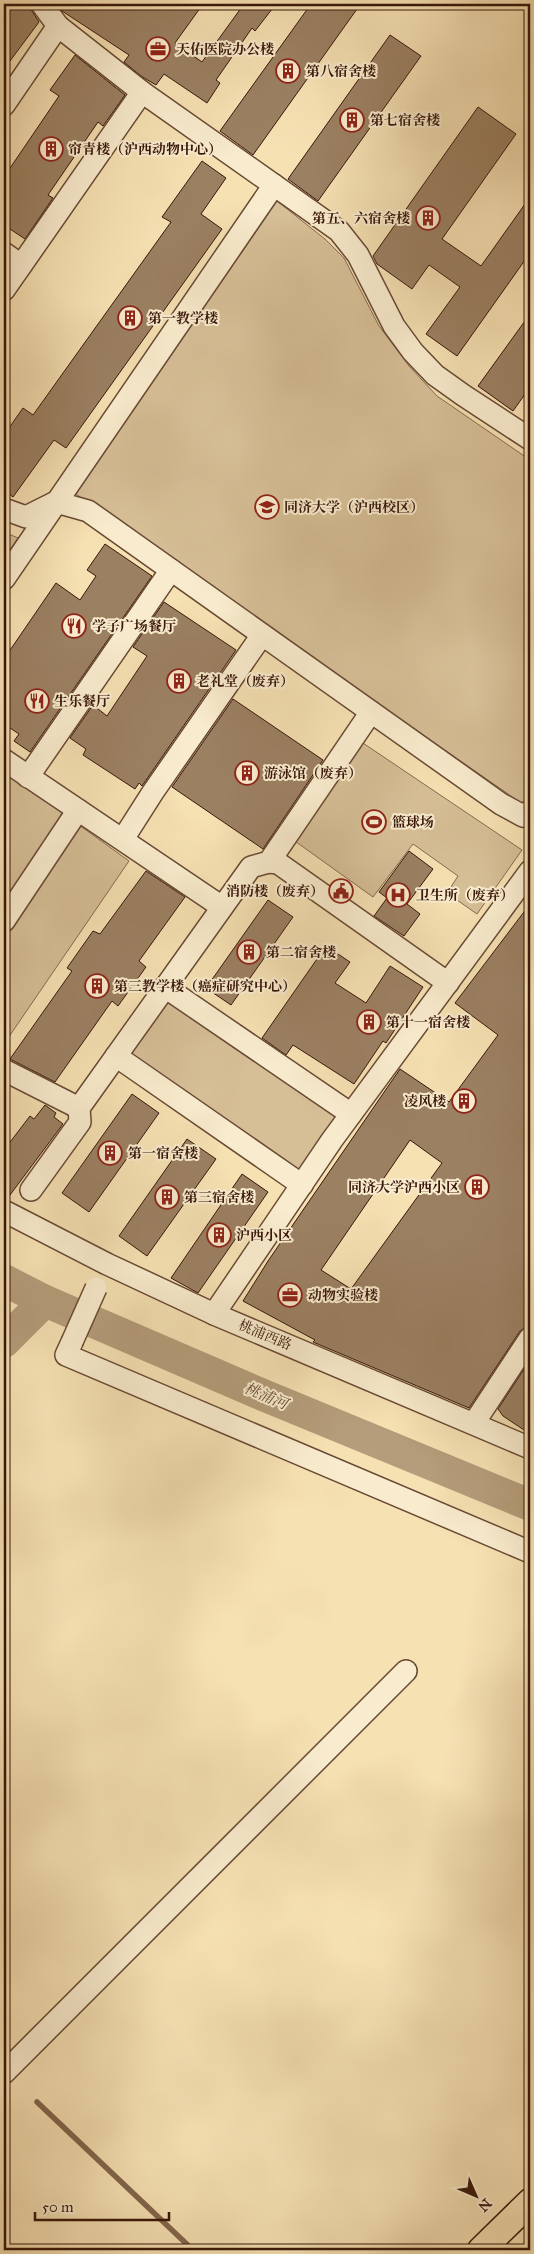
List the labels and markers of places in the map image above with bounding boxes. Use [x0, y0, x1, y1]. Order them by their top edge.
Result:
office icon: 天佑医院办公楼 [145, 36, 171, 62]
place label: 天佑医院办公楼 [176, 41, 274, 58]
building icon: 第八宿舍楼 [275, 58, 301, 84]
place label: 第八宿舍楼 [306, 63, 376, 80]
building icon: 第七宿舍楼 [339, 107, 365, 133]
place label: 第七宿舍楼 [370, 112, 440, 129]
building icon: 帘青楼（沪西动物中心） [38, 136, 64, 162]
place label: 帘青楼（沪西动物中心） [68, 141, 222, 158]
building icon: 第五、六宿舍楼 [415, 205, 441, 231]
place label: 第五、六宿舍楼 [312, 210, 410, 227]
building icon: 第一教学楼 [117, 305, 143, 331]
place label: 第一教学楼 [148, 310, 218, 327]
school or university icon: 同济大学（沪西校区） [254, 494, 280, 520]
place label: 同济大学（沪西校区） [284, 499, 424, 516]
restaurant icon: 学子广场餐厅 [61, 613, 87, 639]
place label: 学子广场餐厅 [92, 618, 176, 635]
building icon: 老礼堂（废弃） [166, 668, 192, 694]
place label: 老礼堂（废弃） [196, 673, 294, 690]
restaurant icon: 生乐餐厅 [24, 688, 50, 714]
place label: 生乐餐厅 [54, 693, 110, 710]
building icon: 游泳馆（废弃） [234, 760, 260, 786]
place label: 游泳馆（废弃） [264, 765, 362, 782]
sports icon: 篮球场 [361, 809, 387, 835]
place label: 篮球场 [392, 814, 434, 831]
public building icon: 消防楼（废弃） [328, 878, 354, 904]
hospital icon: 卫生所（废弃） [385, 882, 411, 908]
place label: 消防楼（废弃） [226, 883, 324, 900]
place label: 卫生所（废弃） [416, 887, 514, 904]
building icon: 第二宿舍楼 [236, 939, 262, 965]
place label: 第二宿舍楼 [266, 944, 336, 961]
building icon: 第三教学楼（癌症研究中心） [84, 973, 110, 999]
place label: 第三教学楼（癌症研究中心） [114, 978, 296, 995]
building icon: 第十一宿舍楼 [356, 1009, 382, 1035]
place label: 第十一宿舍楼 [386, 1014, 470, 1031]
building icon: 凌风楼 [451, 1088, 477, 1114]
place label: 凌风楼 [404, 1093, 446, 1110]
building icon: 第一宿舍楼 [97, 1140, 123, 1166]
place label: 第一宿舍楼 [128, 1145, 198, 1162]
building icon: 同济大学沪西小区 [464, 1174, 490, 1200]
place label: 同济大学沪西小区 [348, 1179, 460, 1196]
building icon: 第三宿舍楼 [154, 1184, 180, 1210]
place label: 第三宿舍楼 [184, 1189, 254, 1206]
building icon: 沪西小区 [206, 1222, 232, 1248]
place label: 沪西小区 [236, 1227, 292, 1244]
office icon: 动物实验楼 [277, 1282, 303, 1308]
place label: 动物实验楼 [308, 1287, 378, 1304]

